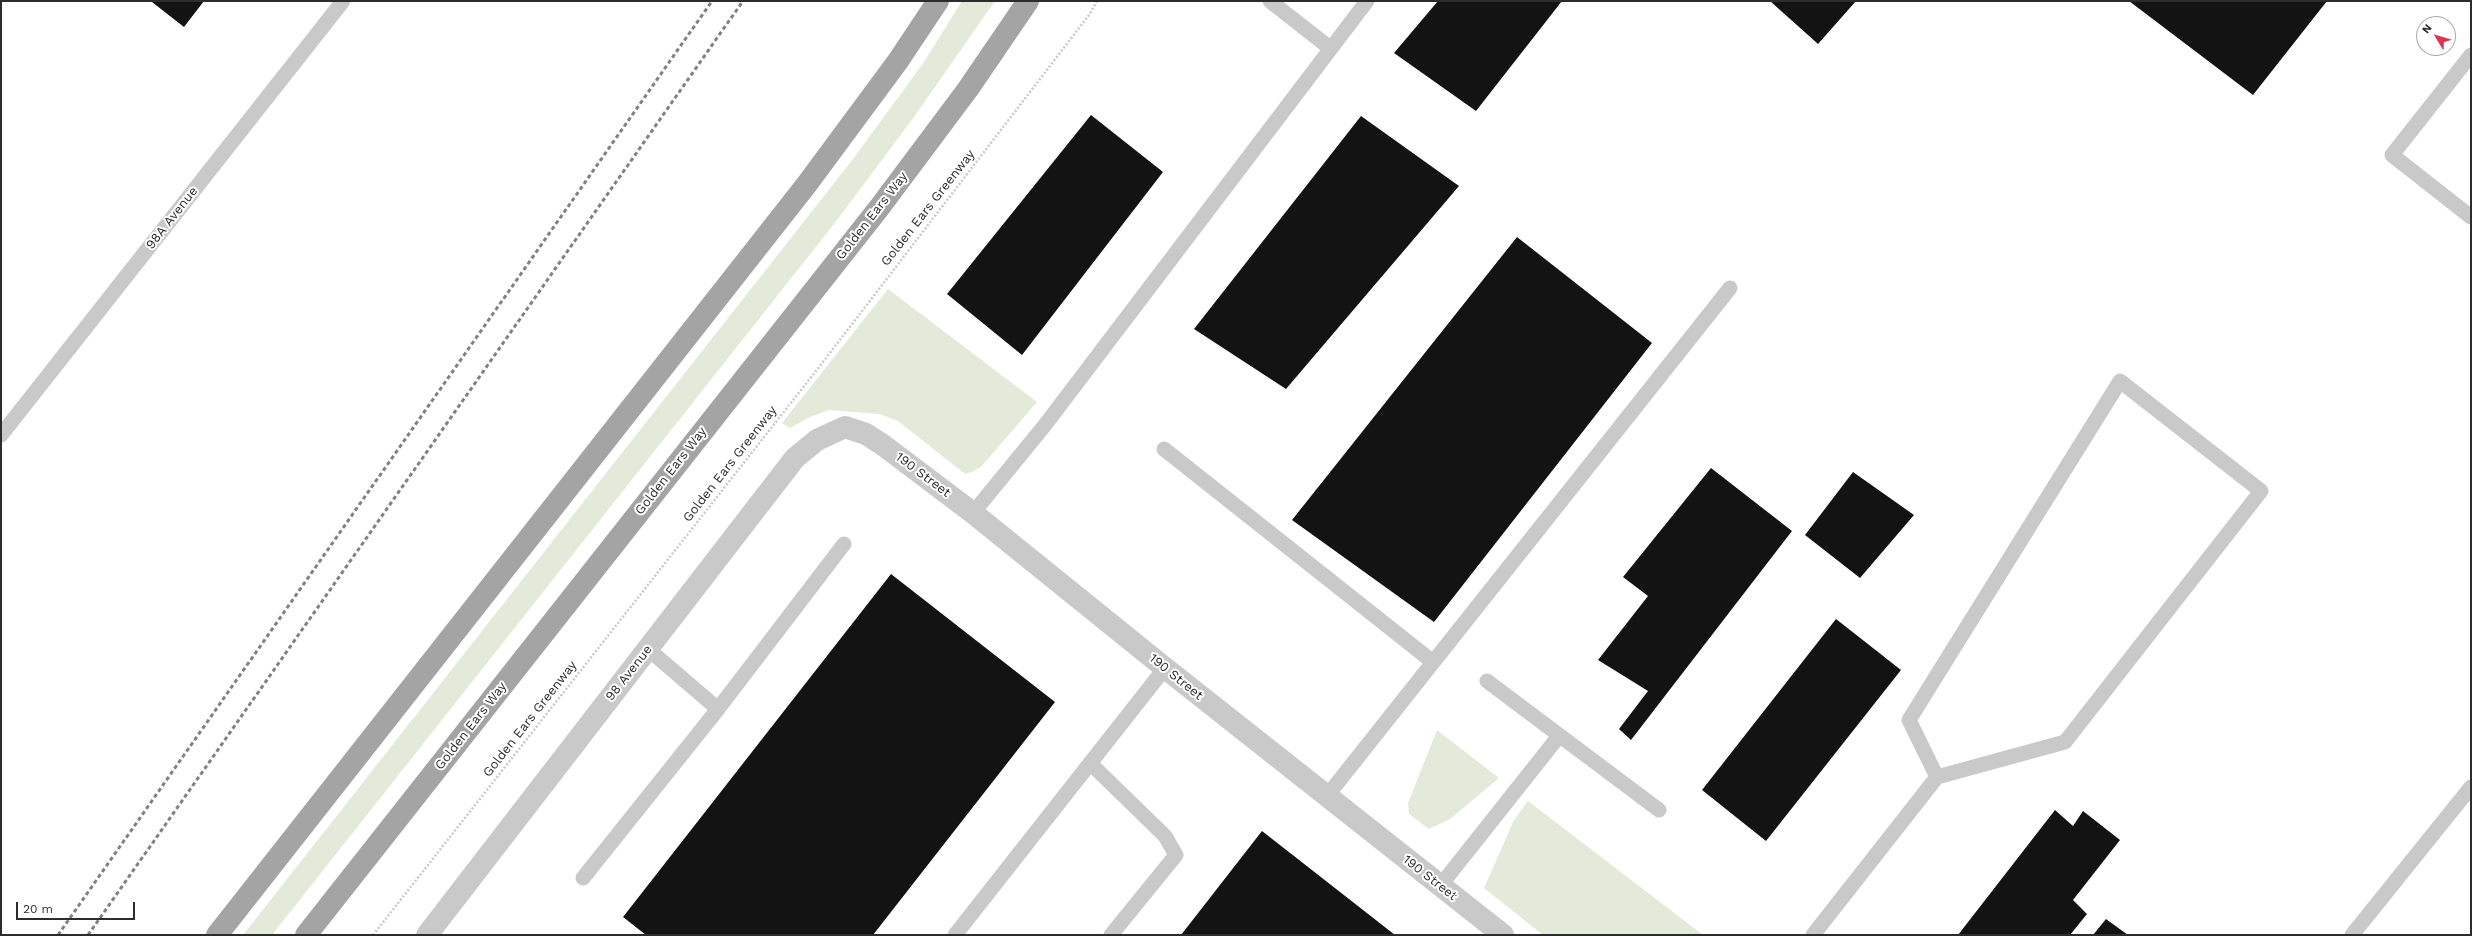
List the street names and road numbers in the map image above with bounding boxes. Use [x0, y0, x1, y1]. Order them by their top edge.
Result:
street label: Golden Ears Greenway [878, 147, 978, 269]
street label: Golden Ears Way [833, 169, 911, 263]
street label: 98A Avenue [143, 184, 201, 252]
street label: Golden Ears Greenway [680, 403, 780, 525]
street label: Golden Ears Way [632, 424, 710, 518]
street label: 190 Street [892, 449, 954, 501]
street label: 98 Avenue [602, 642, 656, 704]
street label: 190 Street [1146, 651, 1206, 703]
street label: Golden Ears Greenway [480, 658, 580, 780]
street label: Golden Ears Way [432, 679, 510, 773]
street label: 190 Street [1400, 852, 1460, 904]

